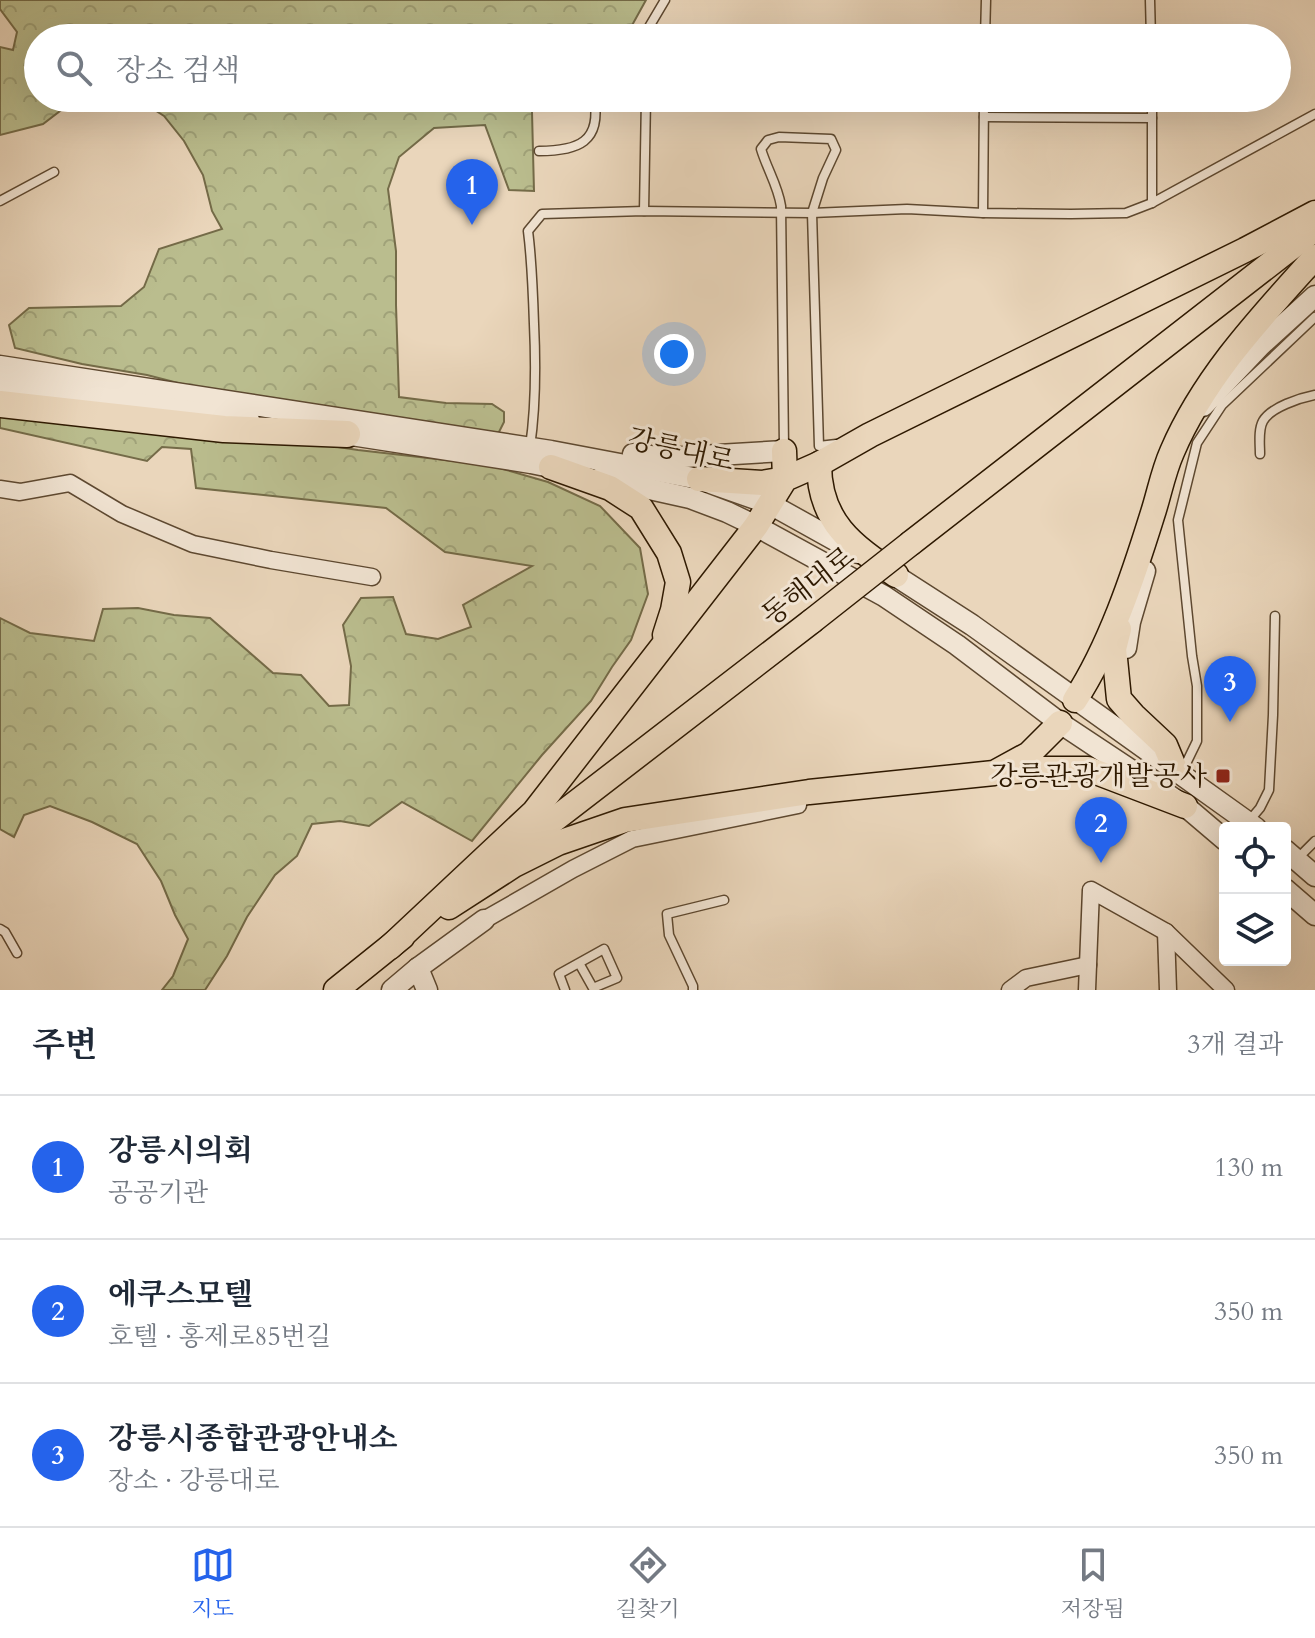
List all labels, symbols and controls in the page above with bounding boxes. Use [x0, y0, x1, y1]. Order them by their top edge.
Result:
search box [24, 24, 1291, 112]
icon: search [52, 46, 96, 90]
text: 장소 검색 [116, 50, 240, 91]
pin: 1 [446, 159, 498, 225]
your location [654, 334, 694, 374]
street label: 강릉대로 [624, 419, 738, 481]
street label: 동해대로 [754, 538, 862, 634]
pin: 3 [1204, 656, 1256, 722]
place label: 강릉관광개발공사 [991, 757, 1207, 795]
marker: 강릉관광개발공사 [1214, 767, 1232, 785]
pin: 2 [1075, 797, 1127, 863]
map controls [1219, 822, 1291, 966]
button: locate [1219, 822, 1291, 894]
button: layers [1219, 894, 1291, 966]
text: 주변 [32, 1022, 98, 1068]
text: 3개 결과 [1187, 1027, 1283, 1062]
text: 강릉시의회 [108, 1130, 253, 1171]
text: 1 [51, 1150, 65, 1185]
text: 130 m [1214, 1150, 1283, 1185]
text: 공공기관 [108, 1175, 208, 1210]
text: 에쿠스모텔 [108, 1274, 253, 1315]
text: 2 [51, 1294, 65, 1329]
text: 350 m [1214, 1294, 1283, 1329]
text: 호텔 · 홍제로85번길 [108, 1319, 331, 1354]
text: 강릉시종합관광안내소 [108, 1418, 398, 1459]
text: 3 [51, 1438, 65, 1473]
text: 350 m [1214, 1438, 1283, 1473]
text: 장소 · 강릉대로 [108, 1463, 279, 1498]
tab: 지도 [191, 1543, 235, 1624]
tab: 길찾기 [616, 1543, 680, 1624]
tab: 저장됨 [1061, 1543, 1124, 1624]

